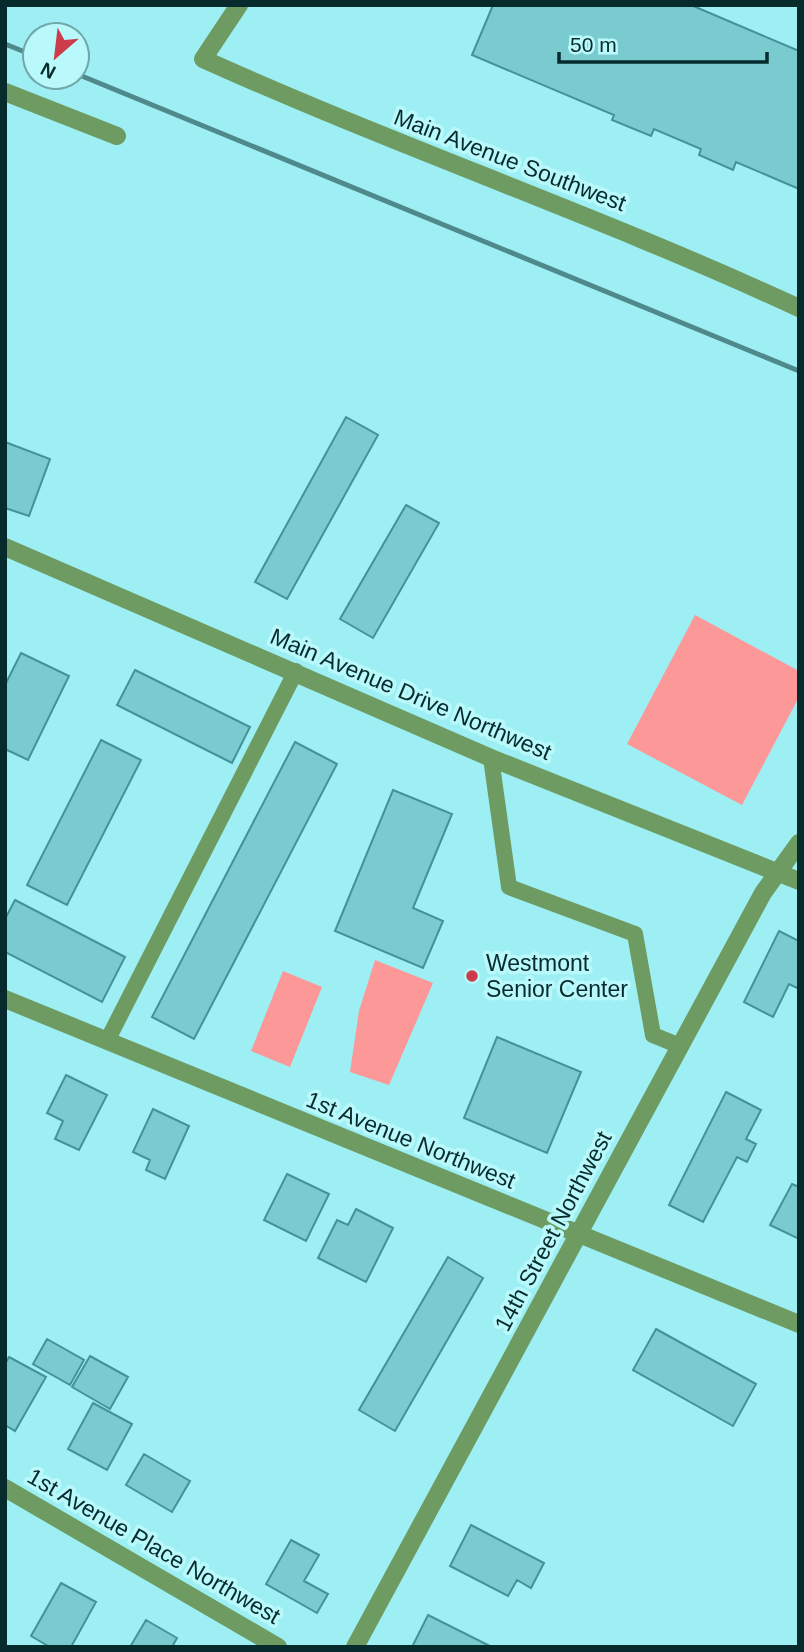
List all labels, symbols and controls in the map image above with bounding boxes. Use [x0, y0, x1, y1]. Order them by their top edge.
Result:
north arrow [21, 21, 91, 91]
scale bar [559, 21, 767, 65]
text: 50 m [570, 33, 617, 56]
text: N [37, 58, 59, 83]
street label: Main Avenue Southwest [390, 104, 630, 216]
street label: Main Avenue Drive Northwest [267, 623, 556, 765]
place label: Westmont Senior Center [486, 950, 628, 1002]
marker: Westmont Senior Center [464, 968, 480, 984]
street label: 1st Avenue Northwest [303, 1086, 520, 1194]
street label: 14th Street Northwest [489, 1126, 617, 1335]
street label: 1st Avenue Place Northwest [23, 1463, 285, 1629]

